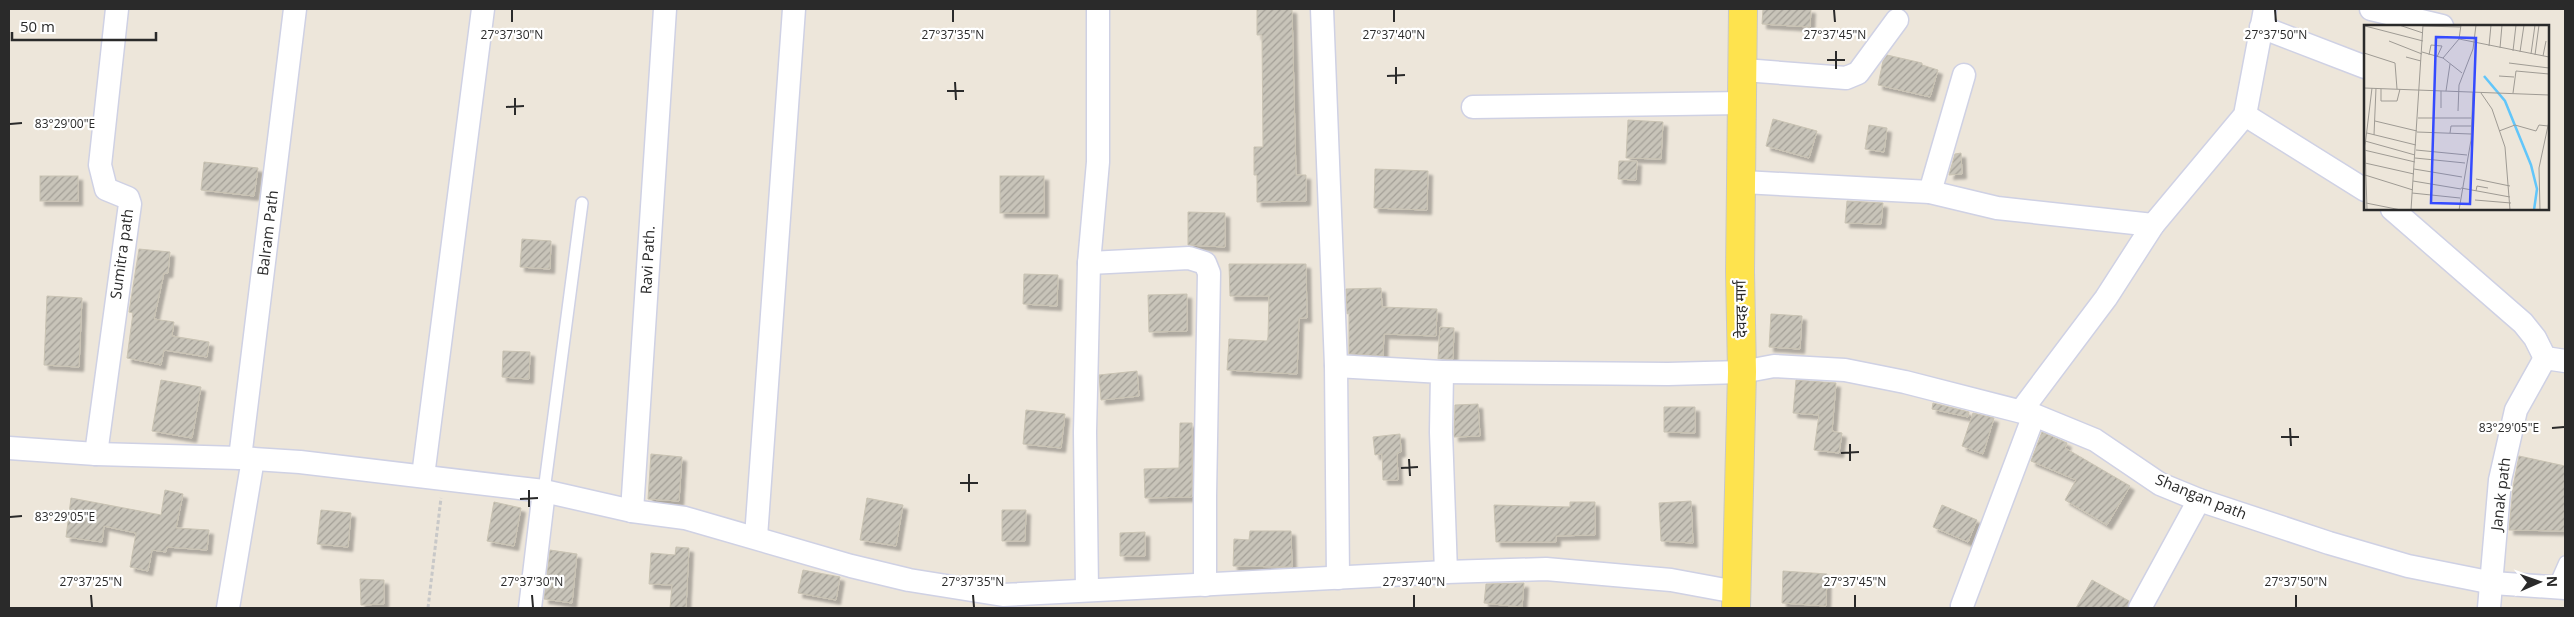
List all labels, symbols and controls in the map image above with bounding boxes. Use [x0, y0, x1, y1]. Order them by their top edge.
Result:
scale bar [12, 10, 156, 42]
text: 50 m [20, 16, 55, 36]
inset map [2364, 25, 2549, 210]
text: 27°37'30"N [481, 26, 543, 43]
text: 27°37'35"N [922, 26, 984, 43]
text: 27°37'40"N [1363, 26, 1425, 43]
text: 27°37'45"N [1804, 26, 1866, 43]
text: 27°37'50"N [2245, 26, 2307, 43]
text: 83°29'00"E [35, 115, 95, 132]
street label: Balram Path [252, 189, 282, 277]
street label: Sumitra path [105, 207, 137, 300]
street label: Ravi Path. [635, 225, 659, 295]
street label: देवदह मार्ग [1729, 279, 1750, 338]
text: 83°29'05"E [2479, 419, 2539, 436]
street label: Janak path [2485, 456, 2514, 534]
street label: Shangan path [2153, 469, 2250, 523]
text: 83°29'05"E [35, 508, 95, 525]
north arrow [2514, 557, 2564, 607]
text: 27°37'25"N [60, 573, 122, 590]
text: 27°37'30"N [501, 573, 563, 590]
text: 27°37'35"N [942, 573, 1004, 590]
text: 27°37'40"N [1383, 573, 1445, 590]
text: 27°37'45"N [1824, 573, 1886, 590]
text: 27°37'50"N [2265, 573, 2327, 590]
text: N [2543, 576, 2562, 588]

